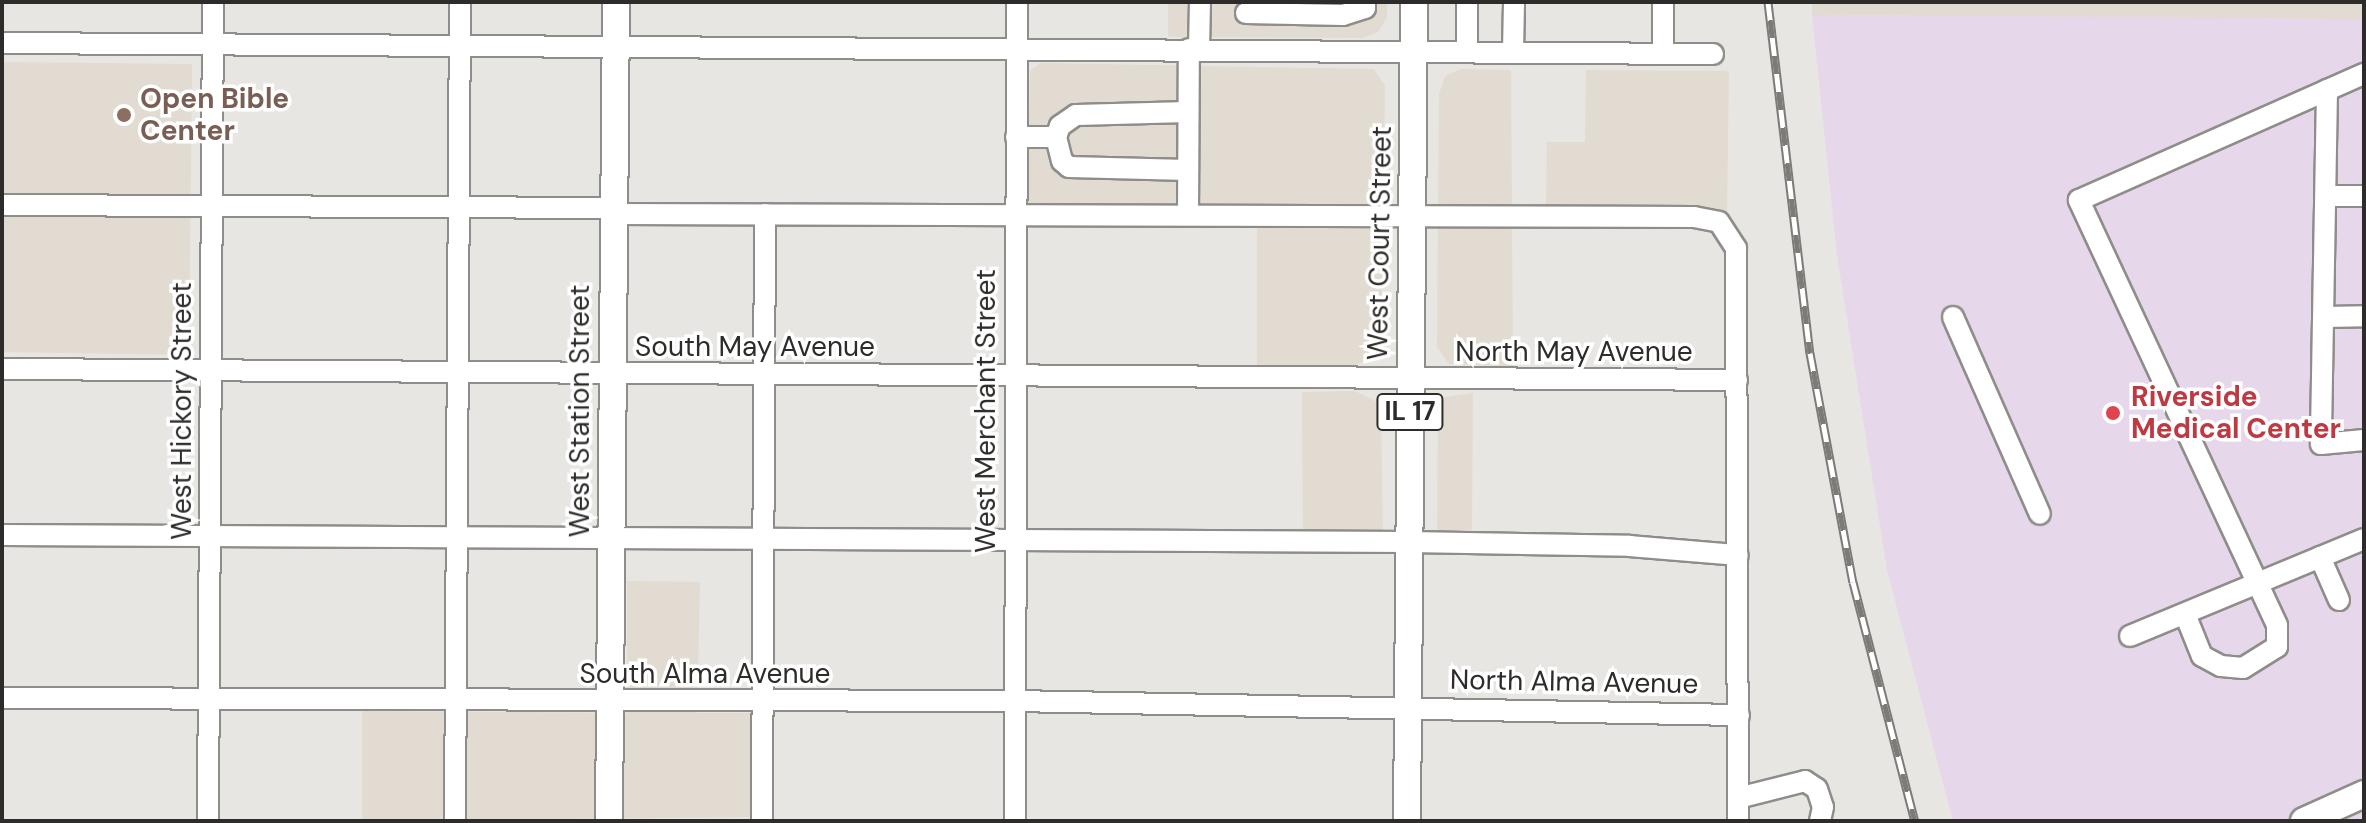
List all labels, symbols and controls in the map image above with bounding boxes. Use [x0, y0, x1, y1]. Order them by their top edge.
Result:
place label: Open Bible Center [140, 82, 289, 148]
marker: Open Bible Center [115, 106, 133, 124]
street label: West Court Street [1361, 126, 1399, 360]
street label: West Merchant Street [969, 269, 1003, 553]
street label: West Hickory Street [165, 282, 199, 540]
street label: West Station Street [563, 285, 597, 537]
street label: South May Avenue [635, 330, 875, 364]
street label: North May Avenue [1455, 335, 1693, 369]
place label: Riverside Medical Center [2131, 380, 2341, 446]
road number: IL 17 [1376, 390, 1444, 434]
marker: Riverside Medical Center [2102, 402, 2124, 424]
street label: South Alma Avenue [579, 657, 831, 691]
street label: North Alma Avenue [1450, 663, 1698, 701]

